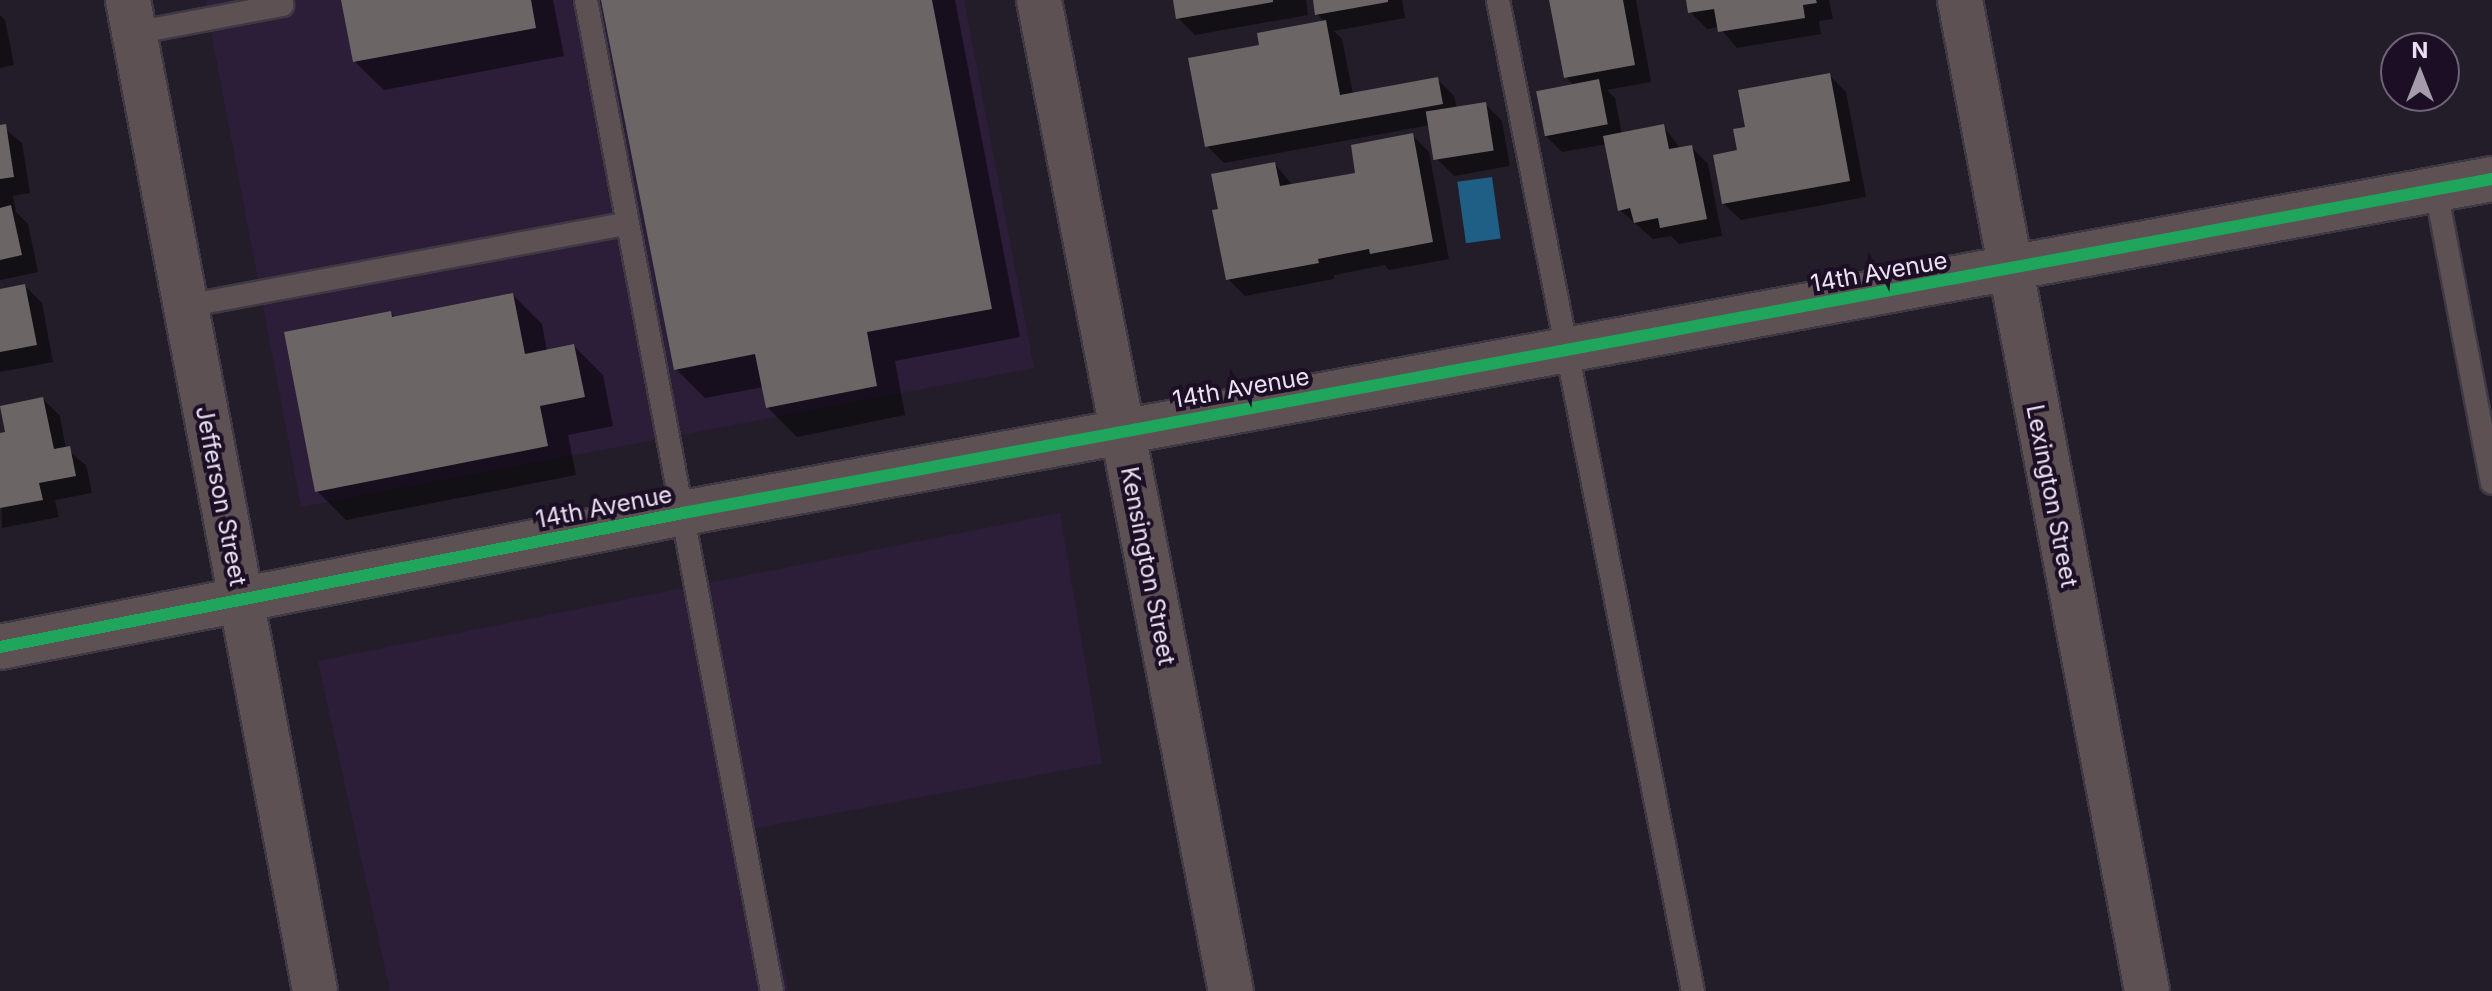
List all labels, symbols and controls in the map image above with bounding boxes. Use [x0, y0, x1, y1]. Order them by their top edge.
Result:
north arrow [2380, 32, 2460, 112]
text: N [2412, 37, 2428, 63]
street label: 14th Avenue [1808, 246, 1950, 298]
street label: 14th Avenue [1170, 362, 1312, 414]
street label: Lexington Street [2020, 402, 2084, 590]
street label: Jefferson Street [189, 404, 253, 588]
street label: Kensington Street [1115, 464, 1181, 668]
street label: 14th Avenue [533, 480, 675, 534]

